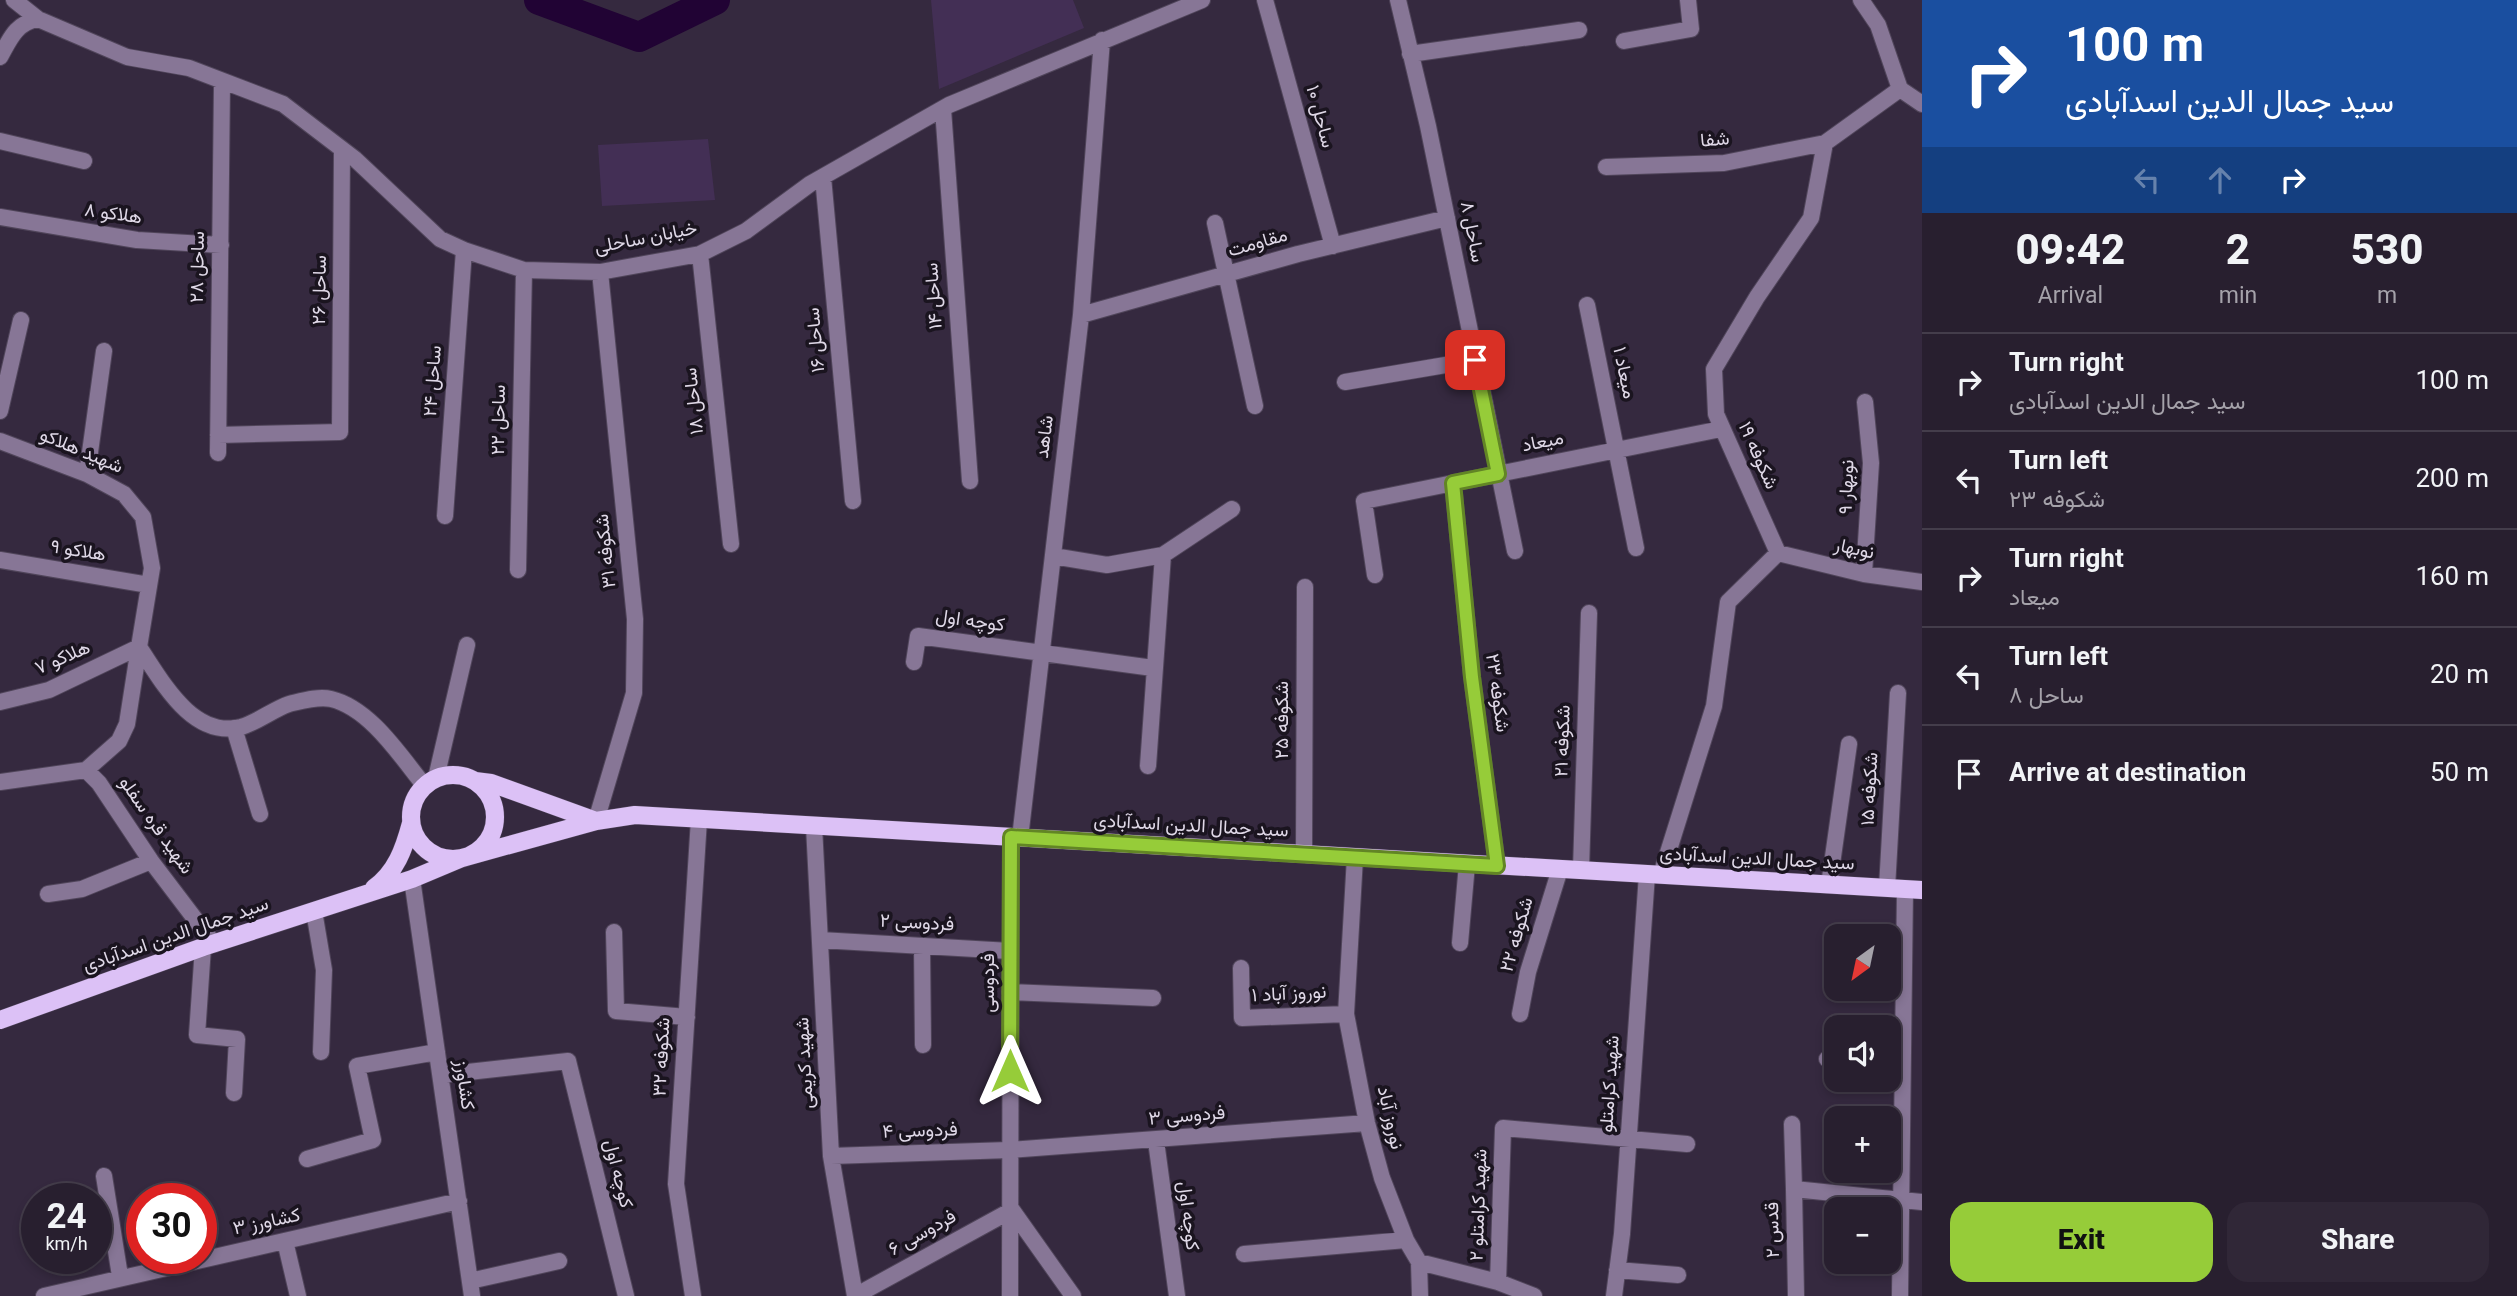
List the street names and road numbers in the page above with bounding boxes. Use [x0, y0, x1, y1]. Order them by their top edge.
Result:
street label: ساحل ۱۰ [1297, 82, 1341, 152]
street label: شفا [1699, 125, 1731, 157]
street label: هلاکو ۸ [82, 197, 144, 233]
street label: ساحل ۸ [1451, 199, 1491, 265]
street label: خیابان ساحلی [592, 215, 700, 263]
street label: مقاومت [1225, 222, 1291, 266]
street label: ساحل ۲۸ [184, 231, 214, 303]
street label: ساحل ۲۶ [306, 255, 336, 325]
street label: ساحل ۱۴ [918, 262, 952, 330]
street label: ساحل ۱۶ [800, 306, 834, 374]
street label: ساحل ۲۴ [417, 344, 451, 418]
street label: میعاد ۱ [1603, 344, 1643, 402]
street label: ساحل ۱۸ [677, 366, 713, 436]
street label: ساحل ۲۲ [485, 385, 515, 455]
street label: شاهد [1029, 414, 1063, 460]
street label: شکوفه ۱۹ [1729, 417, 1785, 495]
street label: شهید هلاکو [35, 421, 127, 483]
street label: میعاد [1520, 425, 1566, 461]
street label: نوبهار ۹ [1833, 459, 1863, 515]
street label: شکوفه ۳۱ [589, 512, 625, 590]
street label: نوبهار [1830, 531, 1877, 568]
street label: هلاکو ۹ [48, 533, 108, 571]
street label: کوچه اول [934, 603, 1006, 641]
street label: هلاکو ۷ [31, 634, 95, 684]
street label: شکوفه ۲۳ [1476, 652, 1516, 734]
street label: شکوفه ۲۵ [1269, 681, 1298, 759]
street label: شکوفه ۲۱ [1548, 704, 1580, 778]
street label: شکوفه ۱۵ [1855, 752, 1887, 826]
street label: شهید قره سفلو [110, 771, 200, 881]
street label: سید جمال الدین اسدآبادی [1093, 807, 1289, 847]
street label: سید جمال الدین اسدآبادی [1659, 840, 1855, 880]
street label: سید جمال الدین اسدآبادی [79, 891, 273, 981]
street label: شکوفه ۲۲ [1493, 894, 1543, 976]
street label: فردوسی ۲ [879, 908, 955, 940]
street label: فردوسی [975, 953, 1004, 1013]
street label: نوروز آباد ۱ [1251, 979, 1327, 1011]
street label: شهید کریمی [789, 1016, 823, 1110]
street label: شکوفه ۳۲ [646, 1017, 680, 1097]
street label: شهید کرامتلو [1593, 1034, 1629, 1134]
street label: کشاورز [445, 1057, 481, 1112]
street label: نوروز آباد [1368, 1083, 1410, 1153]
street label: فردوسی ۳ [1147, 1099, 1227, 1135]
street label: فردوسی ۴ [882, 1116, 958, 1148]
street label: کوچه اول [595, 1137, 639, 1211]
street label: شهید کرامتلو ۲ [1464, 1148, 1496, 1262]
street label: کوچه اول [1168, 1180, 1206, 1252]
street label: کشاورز ۳ [231, 1202, 303, 1244]
street label: قدس ۲ [1759, 1202, 1789, 1258]
street label: فردوسی ۶ [884, 1203, 962, 1265]

